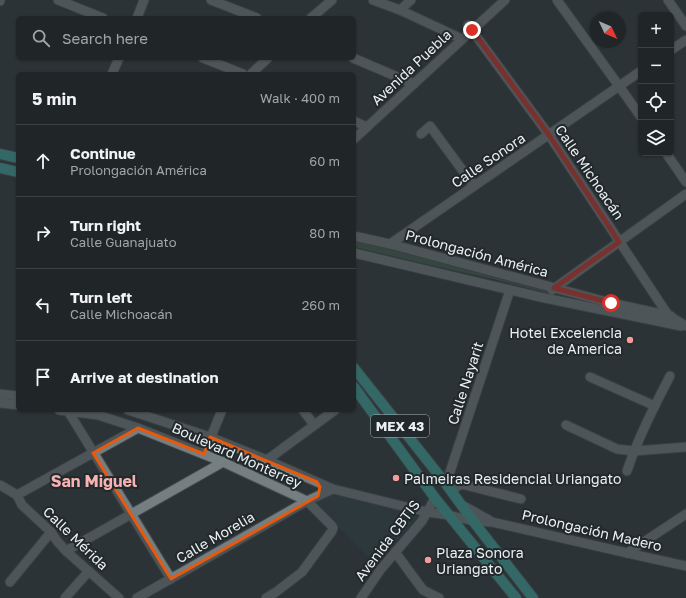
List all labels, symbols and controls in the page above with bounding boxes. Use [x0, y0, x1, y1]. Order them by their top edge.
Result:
north arrow [590, 12, 626, 48]
map controls [638, 12, 674, 156]
button: + [638, 12, 674, 48]
search box [16, 16, 356, 60]
route end [463, 21, 481, 39]
street label: Avenida Puebla [367, 26, 455, 108]
icon: search [30, 27, 52, 49]
text: Search here [62, 29, 148, 47]
button: − [638, 48, 674, 84]
button: locate [638, 84, 674, 120]
text: 5 min [32, 88, 76, 109]
text: Walk · 400 m [260, 90, 340, 106]
button: layers [638, 120, 674, 156]
street label: Calle Michoacán [552, 121, 628, 223]
street label: Calle Sonora [448, 129, 528, 191]
text: Continue [70, 144, 136, 162]
icon: ahead [32, 150, 54, 172]
text: 60 m [309, 153, 340, 169]
text: Prolongación América [70, 162, 207, 178]
text: Turn right [70, 216, 141, 234]
icon: right [32, 222, 54, 244]
text: 80 m [309, 225, 340, 241]
street label: Prolongación América [404, 226, 550, 280]
text: Calle Guanajuato [70, 234, 176, 250]
text: Turn left [70, 288, 132, 306]
icon: left [32, 294, 54, 316]
route start [602, 294, 620, 312]
text: 260 m [302, 297, 340, 313]
text: Calle Michoacán [70, 306, 172, 322]
place label: Hotel Excelencia de America [509, 324, 622, 357]
marker: Hotel Excelencia de America [625, 335, 635, 345]
street label: Calle Nayarit [444, 339, 486, 427]
icon: arrive [32, 366, 54, 388]
text: Arrive at destination [70, 368, 219, 386]
road number: MEX 43 [371, 415, 429, 437]
street label: Boulevard Monterrey [169, 419, 305, 491]
place label: Palmeiras Residencial Uriangato [404, 470, 621, 487]
district label: San Miguel [51, 471, 138, 491]
marker: Palmeiras Residencial Uriangato [391, 473, 401, 483]
street label: Avenida CBTIS [351, 496, 423, 584]
street label: Calle Mérida [40, 503, 112, 573]
street label: Prolongación Madero [520, 506, 664, 554]
street label: Calle Morelia [173, 508, 257, 566]
place label: Plaza Sonora Uriangato [436, 544, 524, 577]
marker: Plaza Sonora Uriangato [423, 555, 433, 565]

